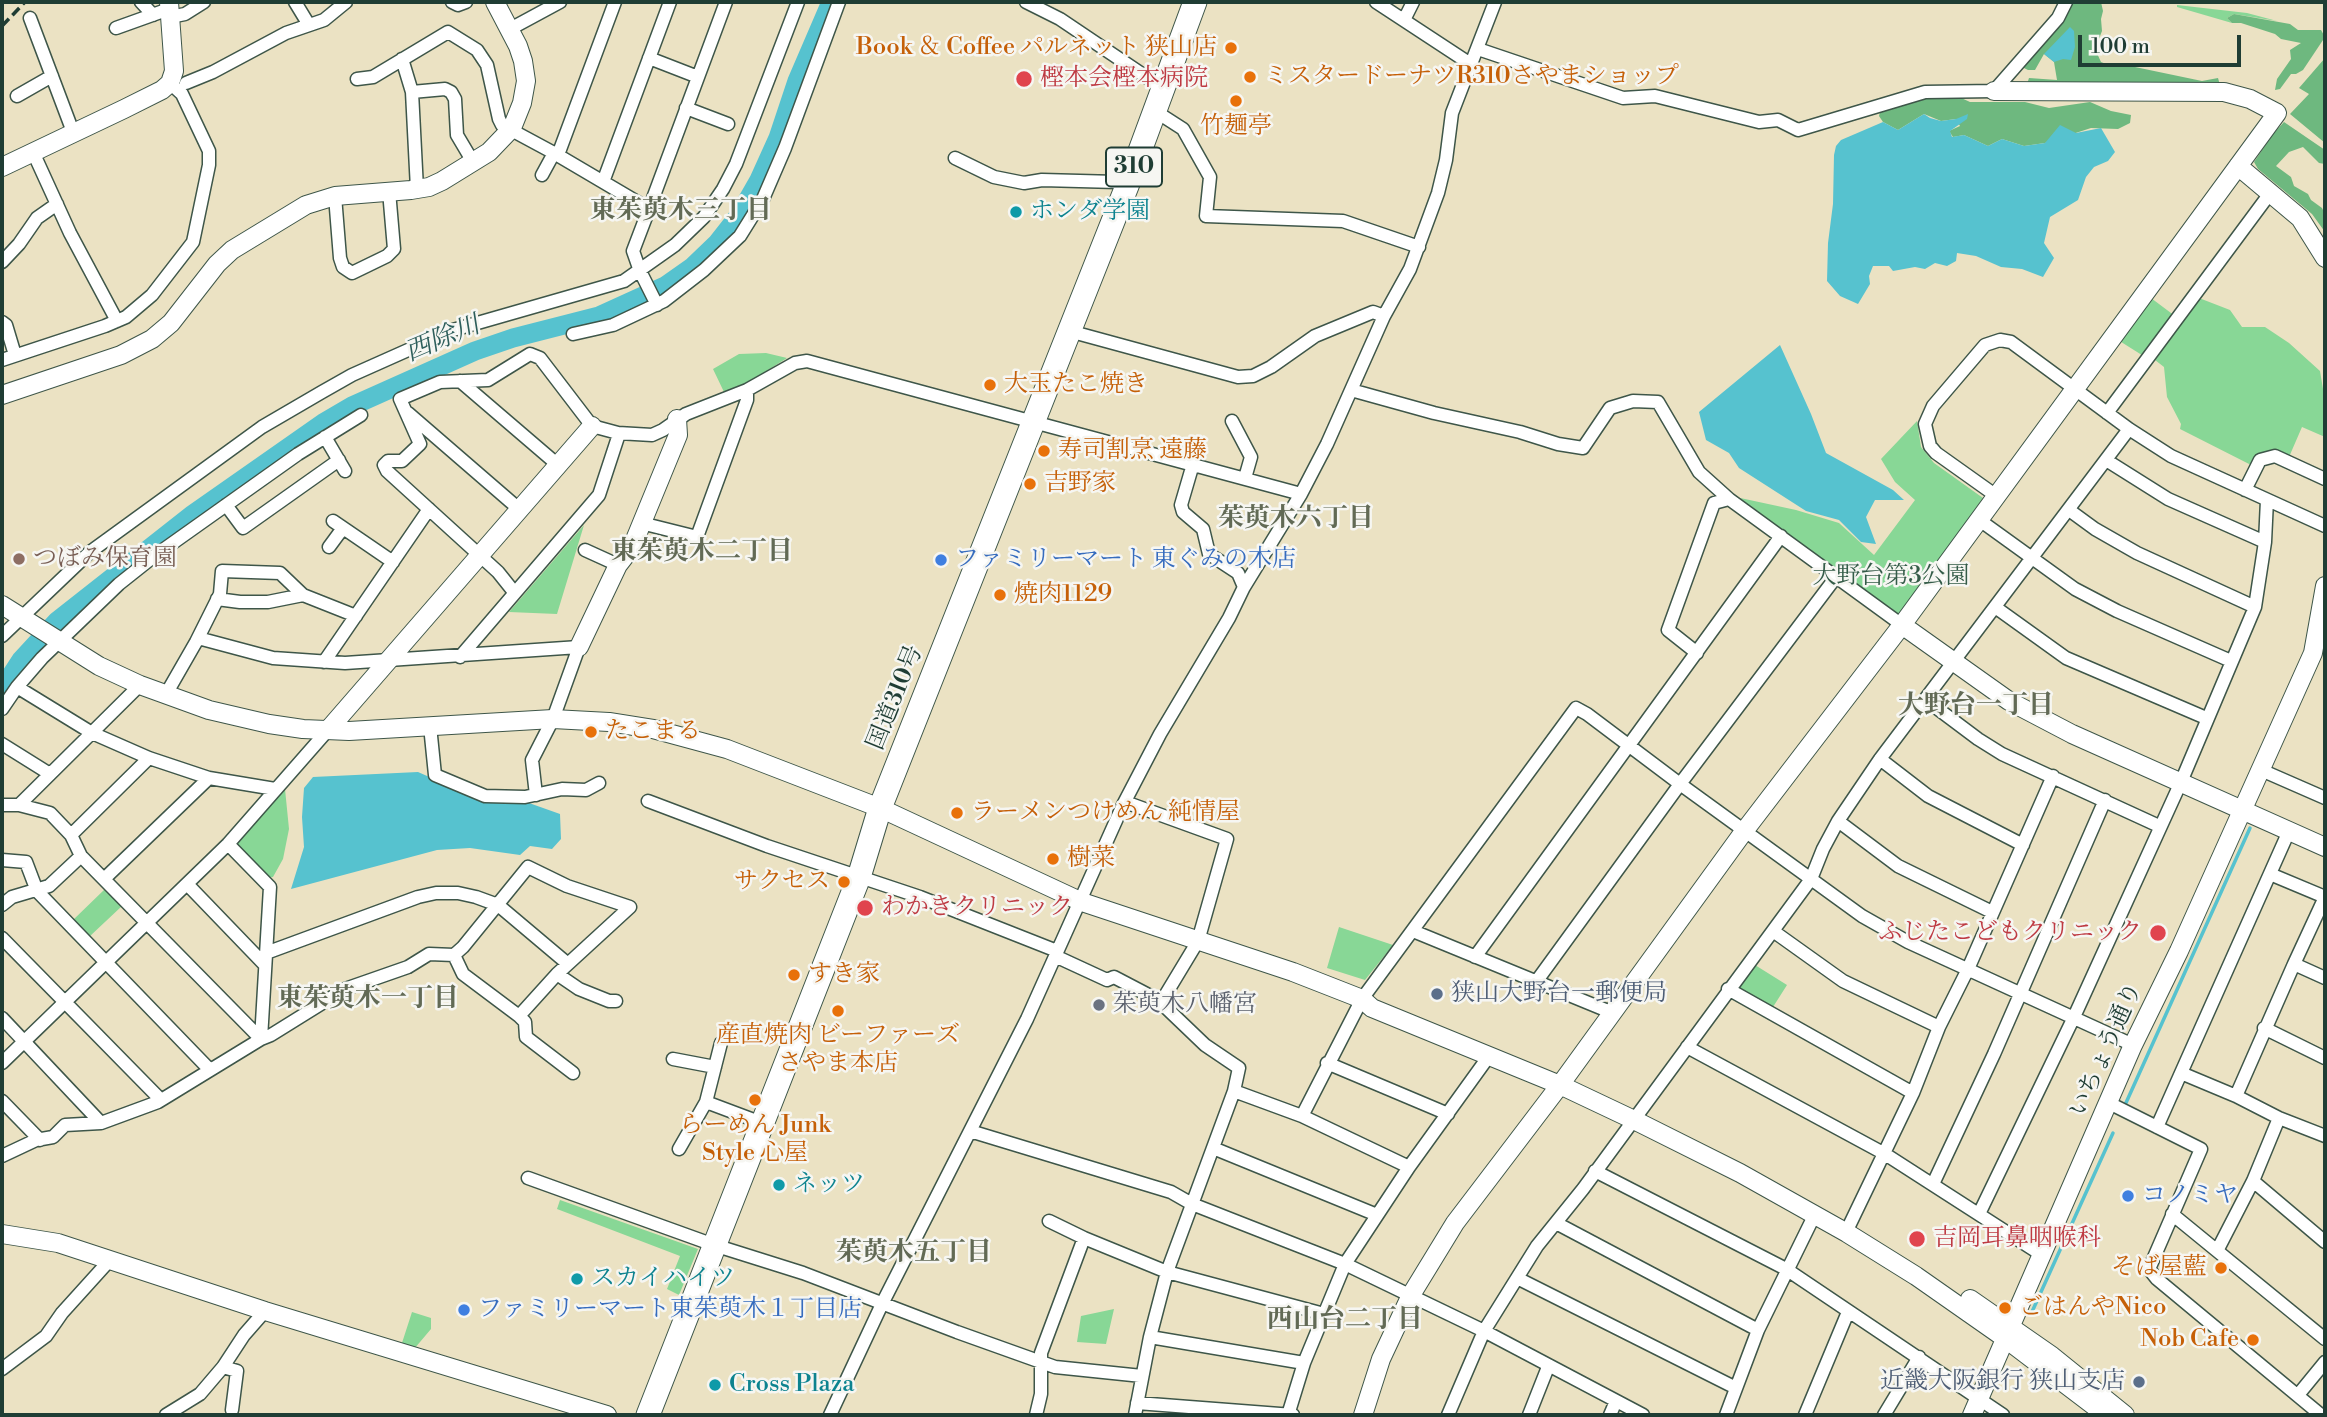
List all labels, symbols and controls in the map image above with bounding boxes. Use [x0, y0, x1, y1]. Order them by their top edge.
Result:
scale bar [2082, 21, 2245, 65]
place label: Book ＆ Coffee パルネット 狭山店 [856, 34, 1217, 62]
text: 100 m [2091, 34, 2150, 60]
marker: Book ＆ Coffee パルネット 狭山店 [1223, 40, 1239, 56]
place label: ミスタードーナツR310さやまショップ [1264, 63, 1679, 91]
place label: 樫本会樫本病院 [1040, 65, 1208, 93]
marker: 樫本会樫本病院 [1014, 69, 1034, 89]
marker: ミスタードーナツR310さやまショップ [1242, 69, 1258, 85]
marker: 竹麺亭 [1228, 93, 1244, 109]
place label: 竹麺亭 [1200, 113, 1272, 141]
road number: 310 [1106, 148, 1162, 186]
district label: 東茱萸木三丁目 [590, 196, 772, 228]
place label: ホンダ学園 [1030, 198, 1150, 226]
marker: ホンダ学園 [1008, 204, 1024, 220]
water label: 西除川 [401, 310, 485, 370]
place label: 大玉たこ焼き [1004, 371, 1148, 399]
marker: 大玉たこ焼き [982, 377, 998, 393]
place label: 寿司割烹 遠藤 [1058, 437, 1207, 465]
marker: 寿司割烹 遠藤 [1036, 443, 1052, 459]
place label: 吉野家 [1044, 470, 1116, 498]
marker: 吉野家 [1022, 476, 1038, 492]
district label: 茱萸木六丁目 [1218, 504, 1374, 536]
district label: 東茱萸木二丁目 [611, 537, 793, 569]
place label: つぼみ保育園 [33, 545, 177, 573]
place label: ファミリーマート 東ぐみの木店 [955, 546, 1296, 574]
marker: つぼみ保育園 [11, 551, 27, 567]
marker: ファミリーマート 東ぐみの木店 [933, 552, 949, 568]
park label: 大野台第3公園 [1812, 563, 1970, 591]
place label: 焼肉1129 [1014, 581, 1112, 609]
marker: 焼肉1129 [992, 587, 1008, 603]
street label: 国道310号 [862, 642, 930, 754]
district label: 大野台一丁目 [1898, 691, 2054, 723]
place label: たこまる [605, 718, 701, 746]
marker: たこまる [583, 724, 599, 740]
place label: ラーメンつけめん 純情屋 [971, 799, 1240, 827]
marker: ラーメンつけめん 純情屋 [949, 805, 965, 821]
place label: 樹菜 [1067, 845, 1115, 873]
marker: 樹菜 [1045, 851, 1061, 867]
place label: サクセス [734, 868, 830, 896]
marker: サクセス [836, 874, 852, 890]
place label: わかきクリニック [881, 894, 1073, 922]
marker: わかきクリニック [855, 898, 875, 918]
place label: ふじたこどもクリニック [1878, 919, 2142, 947]
marker: ふじたこどもクリニック [2148, 923, 2168, 943]
place label: すき家 [808, 961, 880, 989]
marker: すき家 [786, 967, 802, 983]
street label: いちょう通り [2065, 978, 2149, 1122]
place label: 狭山大野台一郵便局 [1451, 980, 1667, 1008]
district label: 東茱萸木一丁目 [277, 984, 459, 1016]
marker: 狭山大野台一郵便局 [1429, 986, 1445, 1002]
place label: 茱萸木八幡宮 [1113, 991, 1257, 1019]
marker: 茱萸木八幡宮 [1091, 997, 1107, 1013]
marker: 産直焼肉 ビーファーズ さやま本店 [830, 1003, 846, 1019]
place label: 産直焼肉 ビーファーズ さやま本店 [716, 1022, 960, 1078]
marker: らーめん Junk Style 心屋 [747, 1092, 763, 1108]
place label: らーめん Junk Style 心屋 [679, 1112, 831, 1168]
place label: ネッツ [793, 1171, 865, 1199]
marker: ネッツ [771, 1177, 787, 1193]
place label: コノミヤ [2142, 1182, 2238, 1210]
marker: コノミヤ [2120, 1188, 2136, 1204]
place label: 吉岡耳鼻咽喉科 [1933, 1225, 2101, 1253]
marker: 吉岡耳鼻咽喉科 [1907, 1229, 1927, 1249]
district label: 茱萸木五丁目 [836, 1238, 992, 1270]
place label: そば屋藍 [2111, 1254, 2207, 1282]
marker: そば屋藍 [2213, 1260, 2229, 1276]
place label: スカイハイツ [591, 1265, 735, 1293]
marker: スカイハイツ [569, 1271, 585, 1287]
place label: ごはんやNico [2019, 1294, 2166, 1322]
place label: ファミリーマート東茱萸木１丁目店 [478, 1296, 862, 1324]
marker: ごはんやNico [1997, 1300, 2013, 1316]
marker: ファミリーマート東茱萸木１丁目店 [456, 1302, 472, 1318]
district label: 西山台二丁目 [1267, 1305, 1423, 1337]
place label: Nob Cafe [2140, 1326, 2239, 1354]
marker: Nob Cafe [2245, 1332, 2261, 1348]
place label: 近畿大阪銀行 狭山支店 [1880, 1368, 2125, 1396]
place label: Cross Plaza [729, 1371, 854, 1399]
marker: 近畿大阪銀行 狭山支店 [2131, 1374, 2147, 1390]
marker: Cross Plaza [707, 1377, 723, 1393]

